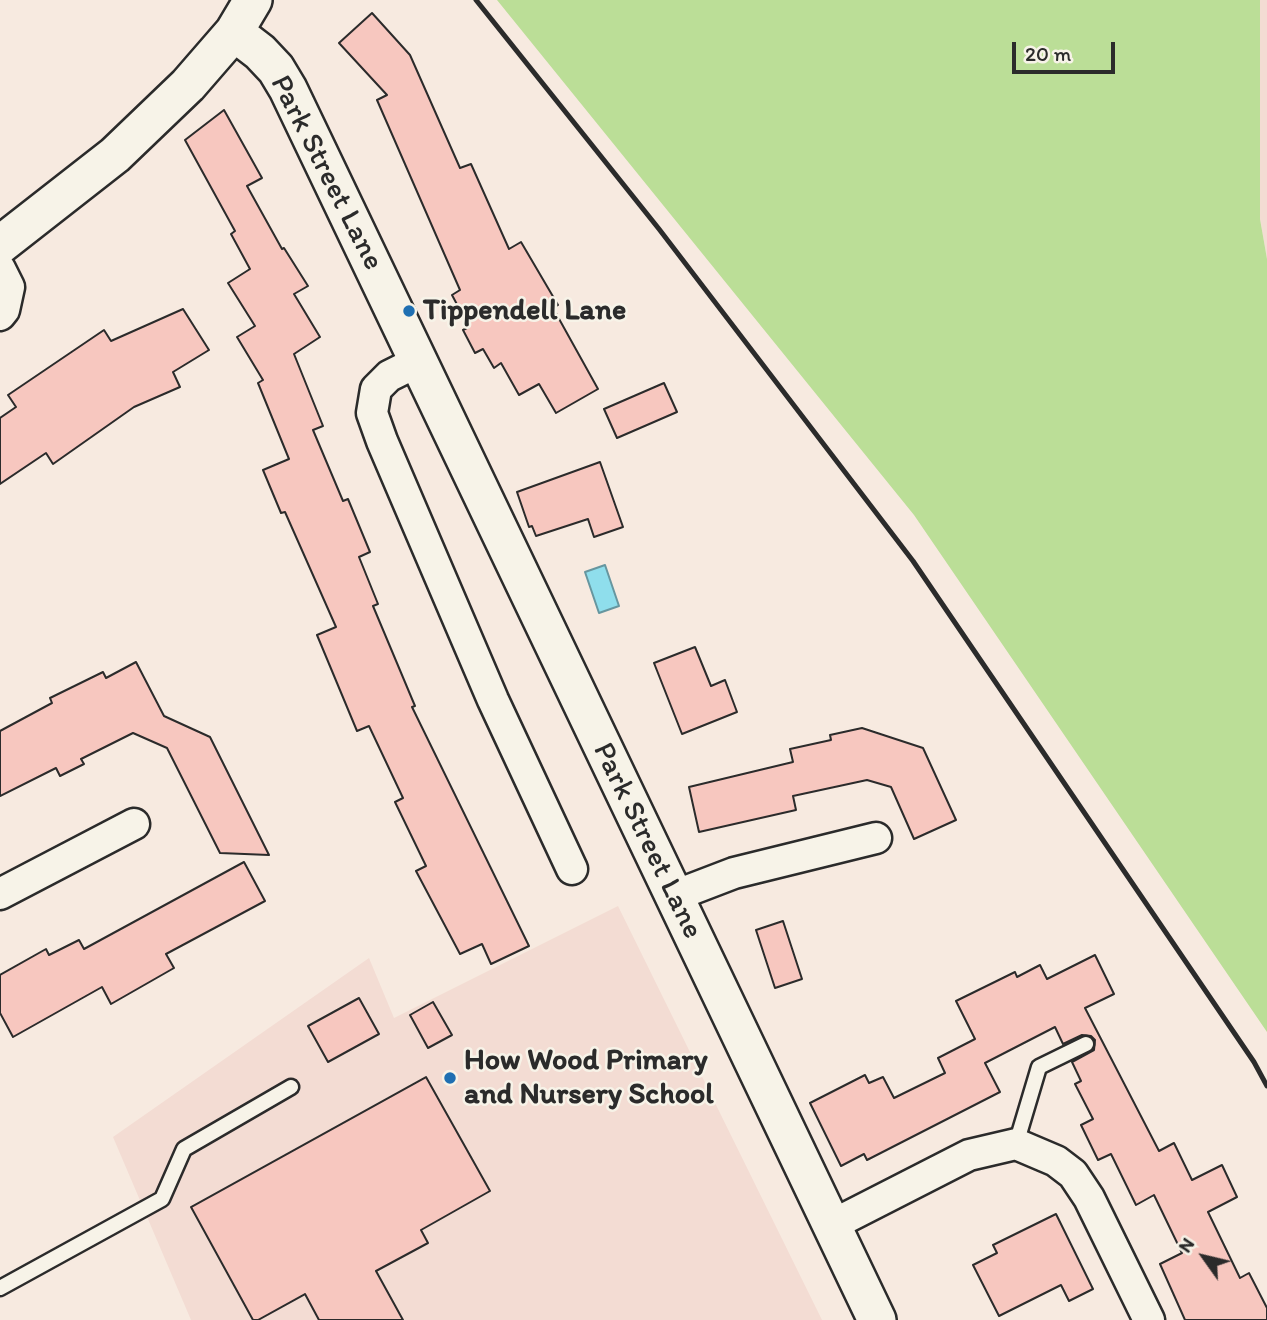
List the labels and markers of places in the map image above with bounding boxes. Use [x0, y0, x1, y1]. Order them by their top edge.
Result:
place label: Tippendell Lane [423, 293, 626, 329]
marker: Tippendell Lane [401, 303, 417, 319]
place label: How Wood Primary and Nursery School [464, 1043, 714, 1114]
marker: How Wood Primary and Nursery School [442, 1070, 458, 1086]

